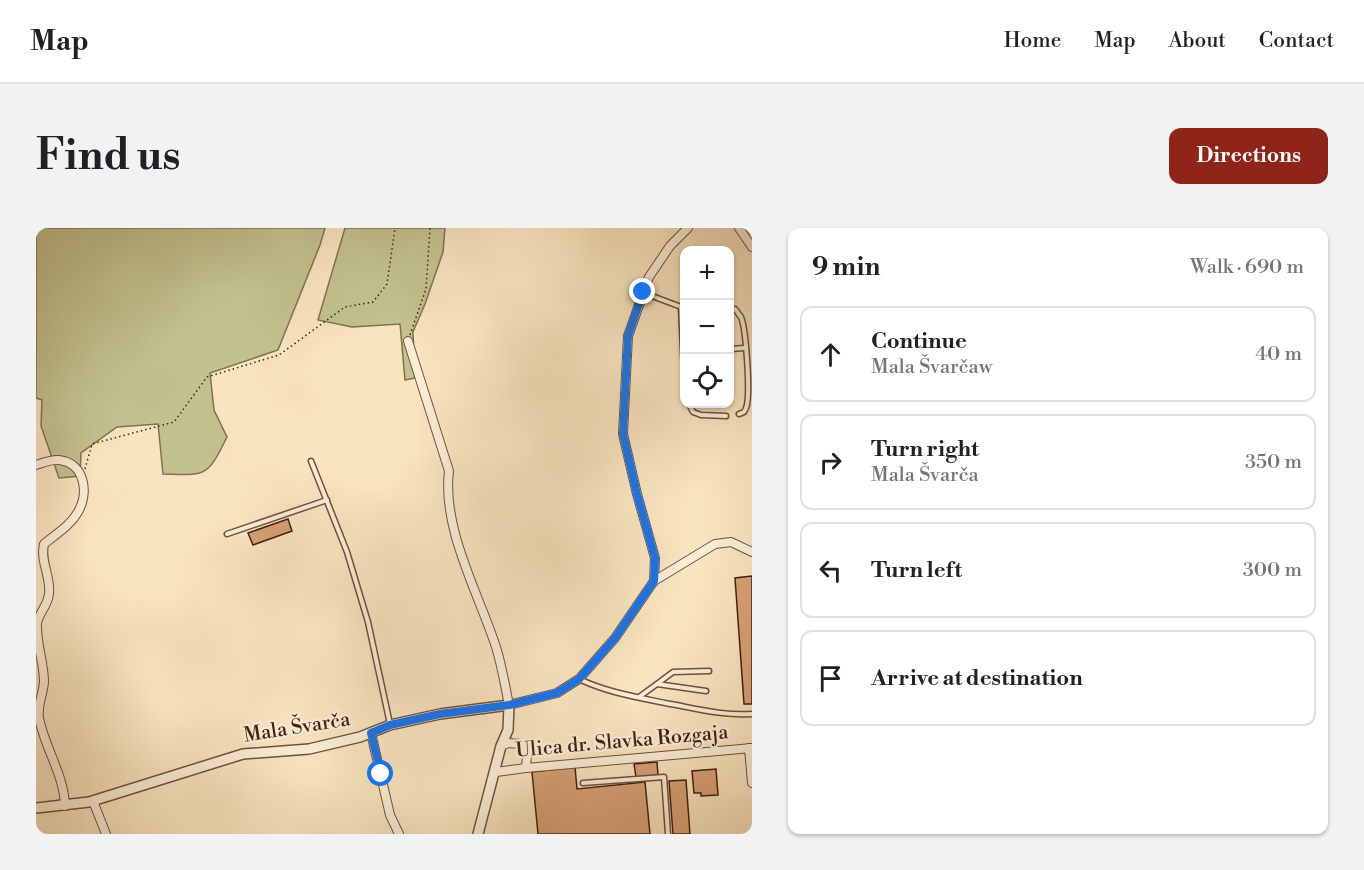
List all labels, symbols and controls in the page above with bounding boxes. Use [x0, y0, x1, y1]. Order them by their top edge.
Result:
text: Map [30, 24, 89, 59]
text: Home [1004, 28, 1061, 54]
text: Map [1094, 28, 1136, 54]
text: About [1169, 28, 1226, 54]
text: Contact [1259, 28, 1334, 54]
button: Directions [1169, 128, 1328, 184]
text: Find us [36, 130, 180, 183]
map controls [680, 246, 734, 408]
button: + [680, 246, 734, 300]
text: 9 min [812, 251, 880, 283]
text: Walk · 690 m [1190, 255, 1304, 280]
route end [629, 278, 655, 304]
button: − [680, 300, 734, 354]
text: Continue [871, 328, 967, 355]
icon: ahead [814, 338, 847, 371]
text: 40 m [1255, 342, 1302, 367]
button: locate [680, 354, 734, 408]
text: Mala Švarčaw [871, 355, 992, 380]
text: Turn right [871, 436, 979, 463]
icon: right [814, 446, 847, 479]
text: 350 m [1245, 450, 1302, 475]
text: Mala Švarča [871, 463, 979, 488]
icon: left [814, 554, 847, 587]
text: Turn left [871, 557, 962, 584]
text: 300 m [1243, 558, 1302, 583]
icon: arrive [814, 662, 847, 695]
text: Arrive at destination [871, 665, 1083, 692]
street label: Mala Švarča [242, 706, 353, 749]
street label: Ulica dr. Slavka Rozgaja [515, 720, 730, 764]
route start [367, 760, 393, 786]

